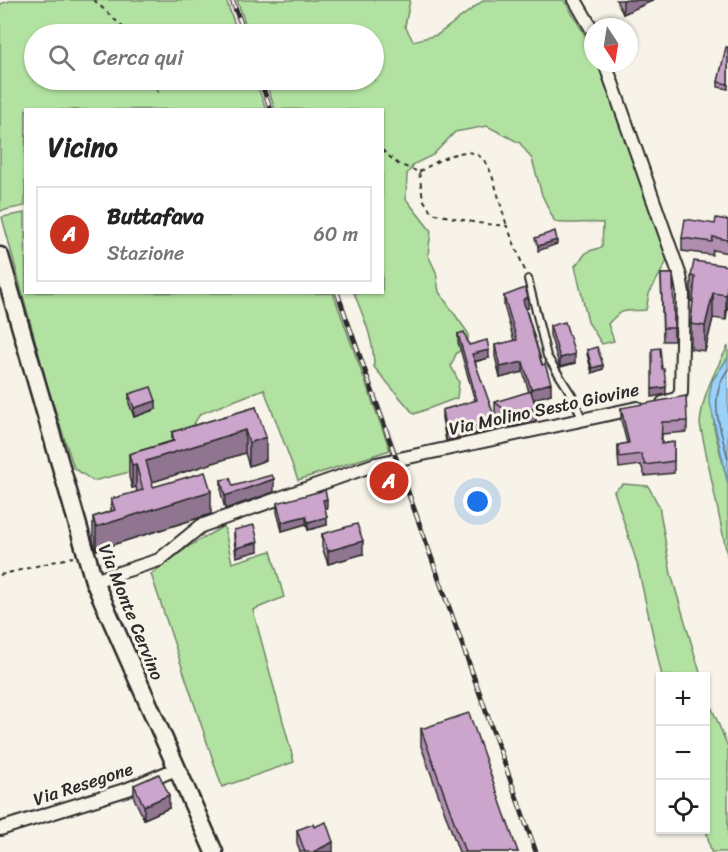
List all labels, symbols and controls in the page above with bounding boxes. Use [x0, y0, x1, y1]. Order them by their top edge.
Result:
north arrow [584, 18, 638, 72]
search box [24, 24, 384, 90]
text: Cerca qui [93, 38, 183, 77]
icon: search [45, 41, 78, 74]
text: Vicino [48, 124, 118, 170]
text: Buttafava [107, 197, 204, 236]
text: A [63, 217, 76, 252]
text: 60 m [313, 217, 358, 252]
text: Stazione [107, 236, 184, 271]
street label: Via Molino Sesto Giovine [446, 373, 642, 445]
pin: A [370, 458, 408, 504]
your location [463, 487, 492, 516]
street label: Via Monte Cervino [89, 539, 173, 685]
map controls [656, 672, 710, 834]
button: + [656, 672, 710, 726]
button: − [656, 726, 710, 780]
street label: Via Resegone [29, 753, 137, 815]
button: locate [656, 780, 710, 834]

